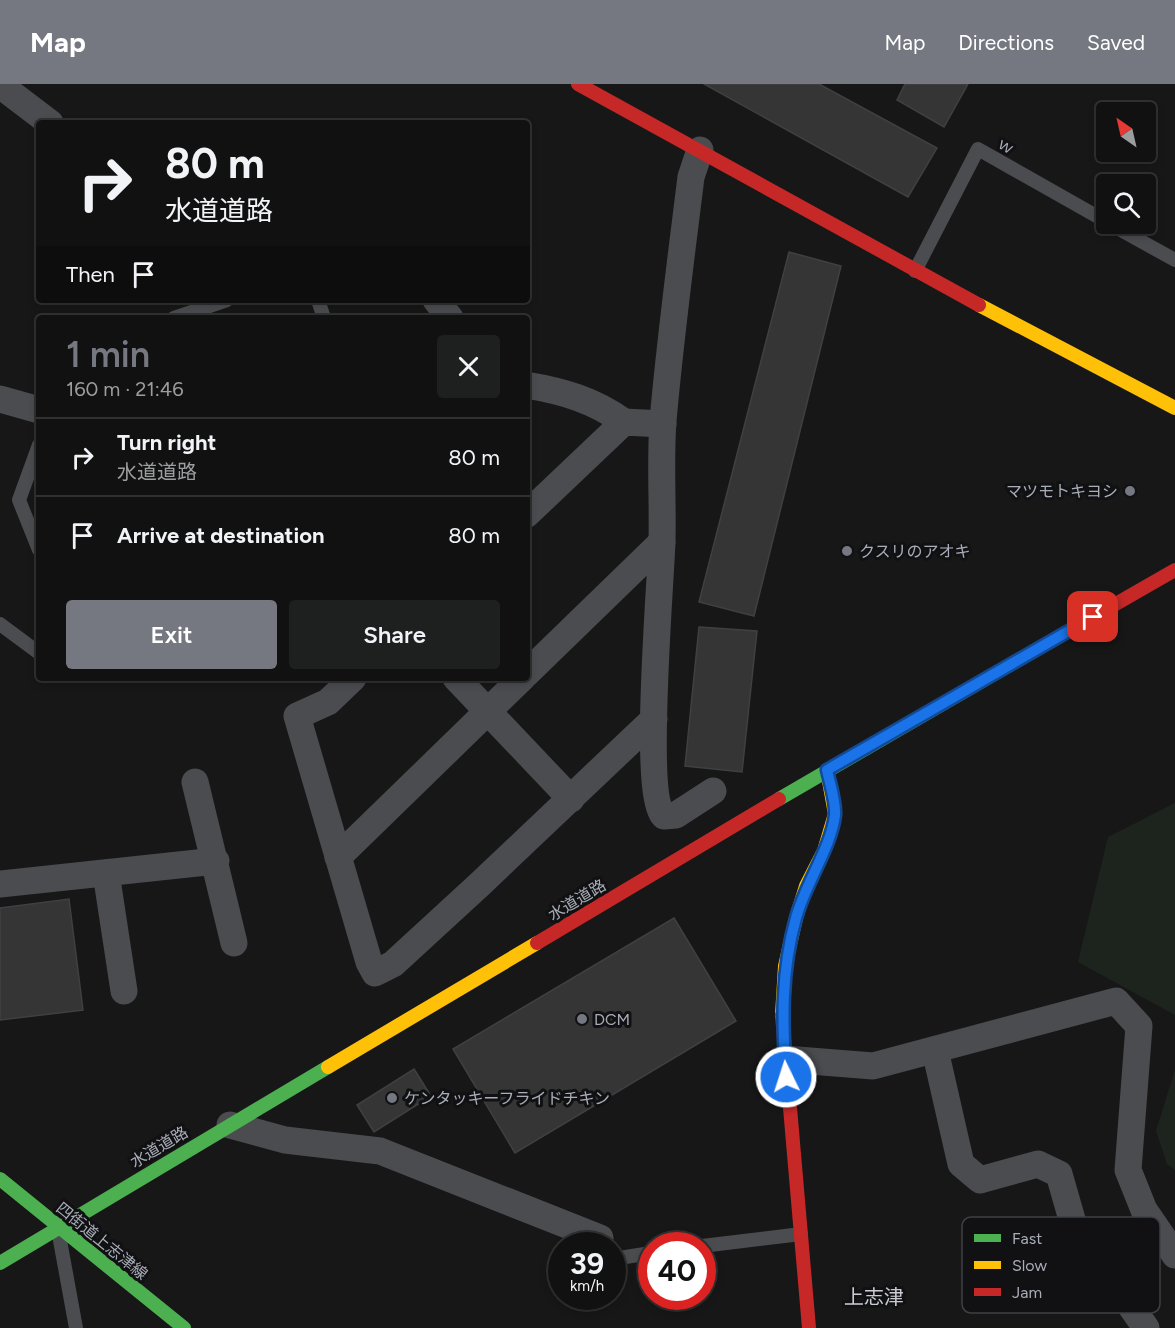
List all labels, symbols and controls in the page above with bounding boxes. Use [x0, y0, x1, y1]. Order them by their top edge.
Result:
text: Map [30, 25, 86, 59]
text: Map [884, 30, 925, 55]
text: Directions [958, 30, 1054, 55]
text: Saved [1087, 30, 1145, 55]
north arrow [1096, 102, 1156, 162]
map controls [1096, 102, 1156, 234]
street label: ｗ [994, 134, 1018, 158]
text: 80 m [165, 138, 265, 189]
icon: right [66, 144, 144, 222]
button: search [1096, 174, 1156, 234]
text: 水道道路 [165, 194, 273, 227]
icon: arrive [127, 258, 160, 291]
text: Then [66, 261, 115, 288]
text: 1 min [66, 333, 150, 376]
button: close [437, 335, 500, 398]
text: 160 m · 21:46 [66, 377, 184, 401]
text: Turn right [117, 429, 216, 456]
icon: right [66, 441, 99, 474]
text: 80 m [448, 444, 500, 471]
text: 水道道路 [117, 460, 197, 484]
place label: マツモトキヨシ [1006, 482, 1118, 501]
marker: マツモトキヨシ [1123, 484, 1137, 498]
icon: arrive [66, 519, 99, 552]
text: Arrive at destination [117, 522, 325, 549]
text: 80 m [448, 522, 500, 549]
place label: クスリのアオキ [859, 542, 971, 561]
marker: クスリのアオキ [840, 544, 854, 558]
pin [1067, 591, 1118, 642]
button: Exit [66, 600, 277, 669]
button: Share [289, 600, 500, 669]
icon: arrive [1076, 600, 1109, 633]
street label: 水道道路 [545, 875, 609, 925]
place label: DCM [594, 1010, 630, 1029]
marker: DCM [575, 1012, 589, 1026]
position arrow [754, 1045, 818, 1109]
place label: ケンタッキーフライドチキン [404, 1089, 610, 1108]
marker: ケンタッキーフライドチキン [385, 1091, 399, 1105]
street label: 水道道路 [127, 1122, 191, 1172]
street label: 四街道上志津線 [52, 1198, 152, 1284]
legend [962, 1217, 1160, 1313]
text: Fast [1012, 1229, 1042, 1248]
speed limit sign: 40 [638, 1232, 716, 1310]
text: 39 [570, 1245, 604, 1282]
text: Slow [1012, 1256, 1047, 1275]
text: km/h [570, 1277, 604, 1295]
text: Jam [1012, 1283, 1042, 1302]
district label: 上志津 [844, 1285, 904, 1309]

